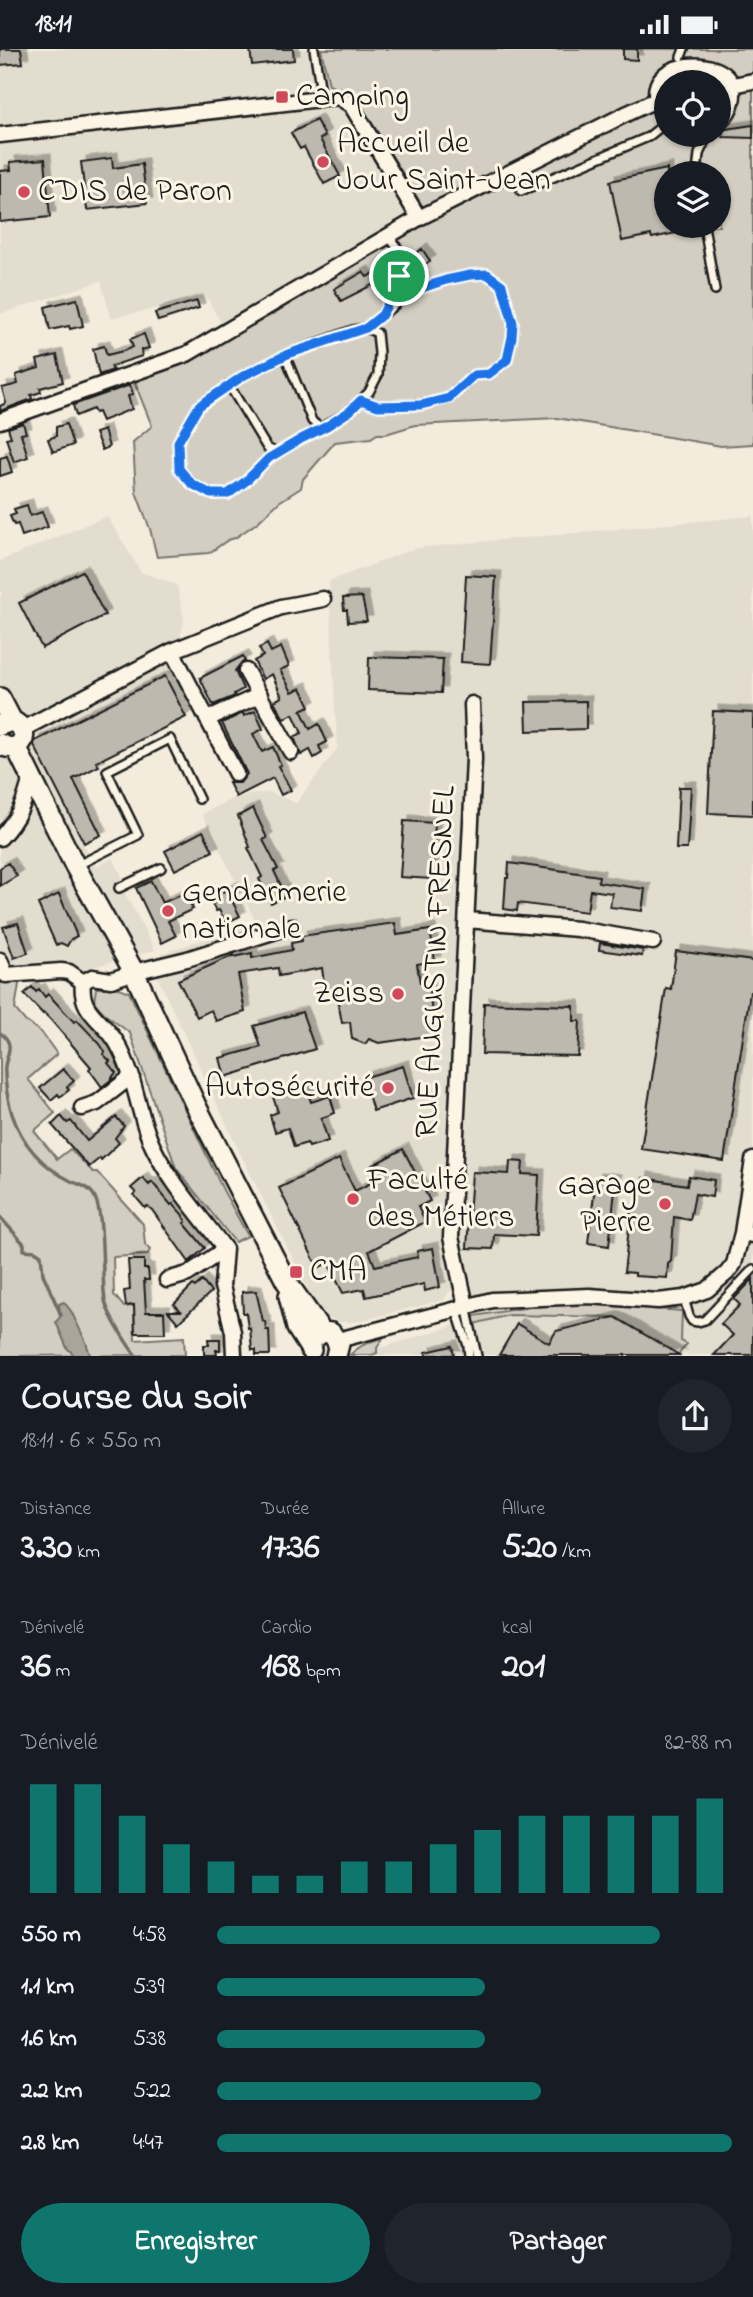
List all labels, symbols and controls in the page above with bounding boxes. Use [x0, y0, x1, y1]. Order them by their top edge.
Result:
text: 18:11 [35, 6, 72, 44]
map controls [654, 70, 731, 238]
button: locate [654, 70, 731, 147]
place label: Camping [296, 74, 409, 121]
marker: Camping [274, 89, 290, 105]
place label: Accueil de Jour Saint-Jean [337, 121, 551, 205]
marker: Accueil de Jour Saint-Jean [315, 154, 331, 170]
button: layers [654, 161, 731, 238]
place label: CDIS de Paron [38, 169, 232, 216]
marker: CDIS de Paron [16, 184, 32, 200]
pin [369, 246, 429, 306]
icon: arrive [380, 257, 418, 295]
street label: RUE AUGUSTIN FRESNEL [404, 784, 470, 1139]
place label: Gendarmerie nationale [182, 870, 347, 954]
marker: Gendarmerie nationale [160, 903, 176, 919]
place label: Zeiss [313, 971, 384, 1018]
marker: Zeiss [390, 986, 406, 1002]
place label: Autosécurité [205, 1065, 375, 1112]
marker: Autosécurité [380, 1080, 396, 1096]
place label: Faculté des Métiers [366, 1158, 514, 1242]
place label: Garage Pierre [558, 1163, 652, 1247]
marker: Faculté des Métiers [345, 1191, 361, 1207]
marker: Garage Pierre [657, 1196, 673, 1212]
place label: CMA [310, 1249, 367, 1296]
marker: CMA [288, 1264, 304, 1280]
text: Course du soir [21, 1371, 251, 1427]
button: share [658, 1379, 732, 1453]
text: 18:11 · 6 × 550 m [21, 1425, 161, 1458]
text: Distance [21, 1496, 91, 1523]
text: Durée [261, 1496, 309, 1523]
text: Allure [502, 1496, 545, 1523]
text: 3.30 [21, 1523, 72, 1574]
text: 17:36 [261, 1523, 320, 1574]
text: 5:20 [502, 1523, 557, 1574]
text: km [72, 1539, 100, 1566]
text: /km [557, 1539, 591, 1566]
text: Dénivelé [21, 1615, 84, 1642]
text: Cardio [261, 1615, 312, 1642]
text: kcal [502, 1615, 532, 1642]
text: 36 [21, 1642, 51, 1693]
text: 168 [261, 1642, 301, 1693]
text: 201 [502, 1642, 545, 1693]
text: m [51, 1658, 70, 1685]
text: bpm [301, 1658, 341, 1685]
text: Dénivelé [21, 1727, 98, 1760]
text: 82–88 m [664, 1727, 732, 1760]
text: 550 m [21, 1919, 81, 1952]
text: 4:58 [133, 1919, 166, 1952]
text: 1.1 km [21, 1971, 74, 2004]
text: 5:39 [133, 1971, 165, 2004]
text: 1.6 km [21, 2023, 77, 2056]
text: 5:38 [133, 2023, 166, 2056]
text: 2.2 km [21, 2075, 82, 2108]
text: 5:22 [133, 2075, 171, 2108]
text: 2.8 km [21, 2127, 79, 2160]
text: 4:47 [133, 2127, 163, 2160]
button: Enregistrer [21, 2203, 370, 2283]
button: Partager [384, 2203, 732, 2283]

